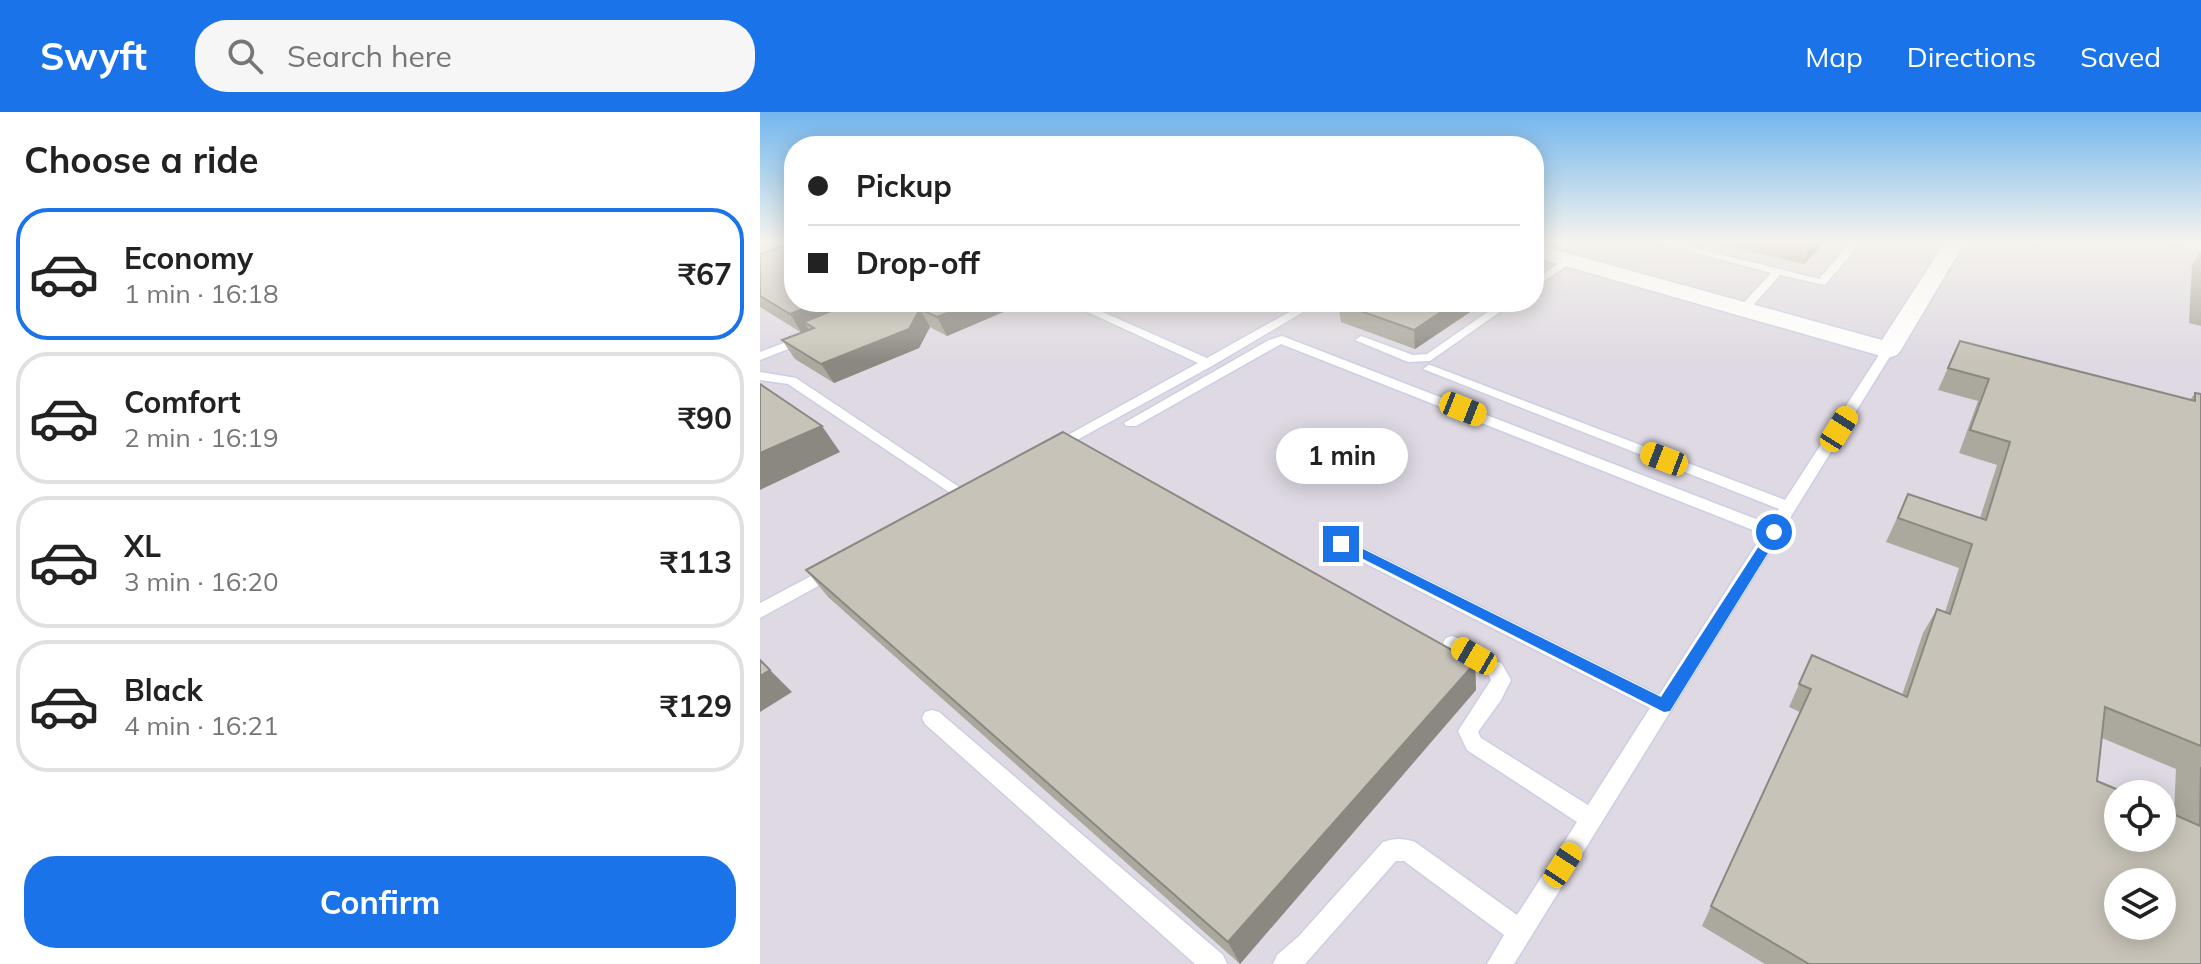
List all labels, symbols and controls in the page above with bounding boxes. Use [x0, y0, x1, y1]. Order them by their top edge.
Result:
search box [195, 20, 755, 92]
text: Swyft [40, 32, 147, 80]
icon: search [223, 34, 267, 78]
text: Search here [287, 37, 452, 75]
text: Map [1805, 39, 1863, 74]
text: Directions [1907, 39, 2036, 74]
text: Saved [2080, 39, 2161, 74]
text: Choose a ride [24, 137, 258, 182]
text: Pickup [856, 167, 952, 205]
icon: car [28, 238, 100, 310]
text: Economy [124, 239, 253, 277]
text: Drop-off [856, 244, 980, 282]
text: ₹67 [678, 255, 732, 293]
text: 1 min · 16:18 [124, 277, 279, 310]
icon: car [28, 382, 100, 454]
text: Comfort [124, 383, 241, 421]
car [1436, 389, 1490, 429]
text: ₹90 [678, 399, 732, 437]
car [1816, 402, 1862, 456]
text: 2 min · 16:19 [124, 421, 279, 454]
callout: 1 min [1275, 428, 1407, 484]
text: 1 min [1308, 439, 1376, 472]
car [1637, 439, 1691, 479]
route start [1756, 514, 1792, 550]
icon: car [28, 526, 100, 598]
route end [1323, 526, 1359, 562]
text: XL [124, 527, 161, 565]
text: ₹113 [660, 543, 732, 581]
text: 3 min · 16:20 [124, 565, 279, 598]
car [1447, 634, 1501, 678]
icon: car [28, 670, 100, 742]
text: Black [124, 671, 203, 709]
text: ₹129 [660, 687, 732, 725]
text: 4 min · 16:21 [124, 709, 279, 742]
map controls [2104, 780, 2176, 940]
button: locate [2104, 780, 2176, 852]
car [1540, 838, 1586, 892]
button: Confirm [24, 856, 736, 948]
button: layers [2104, 868, 2176, 940]

